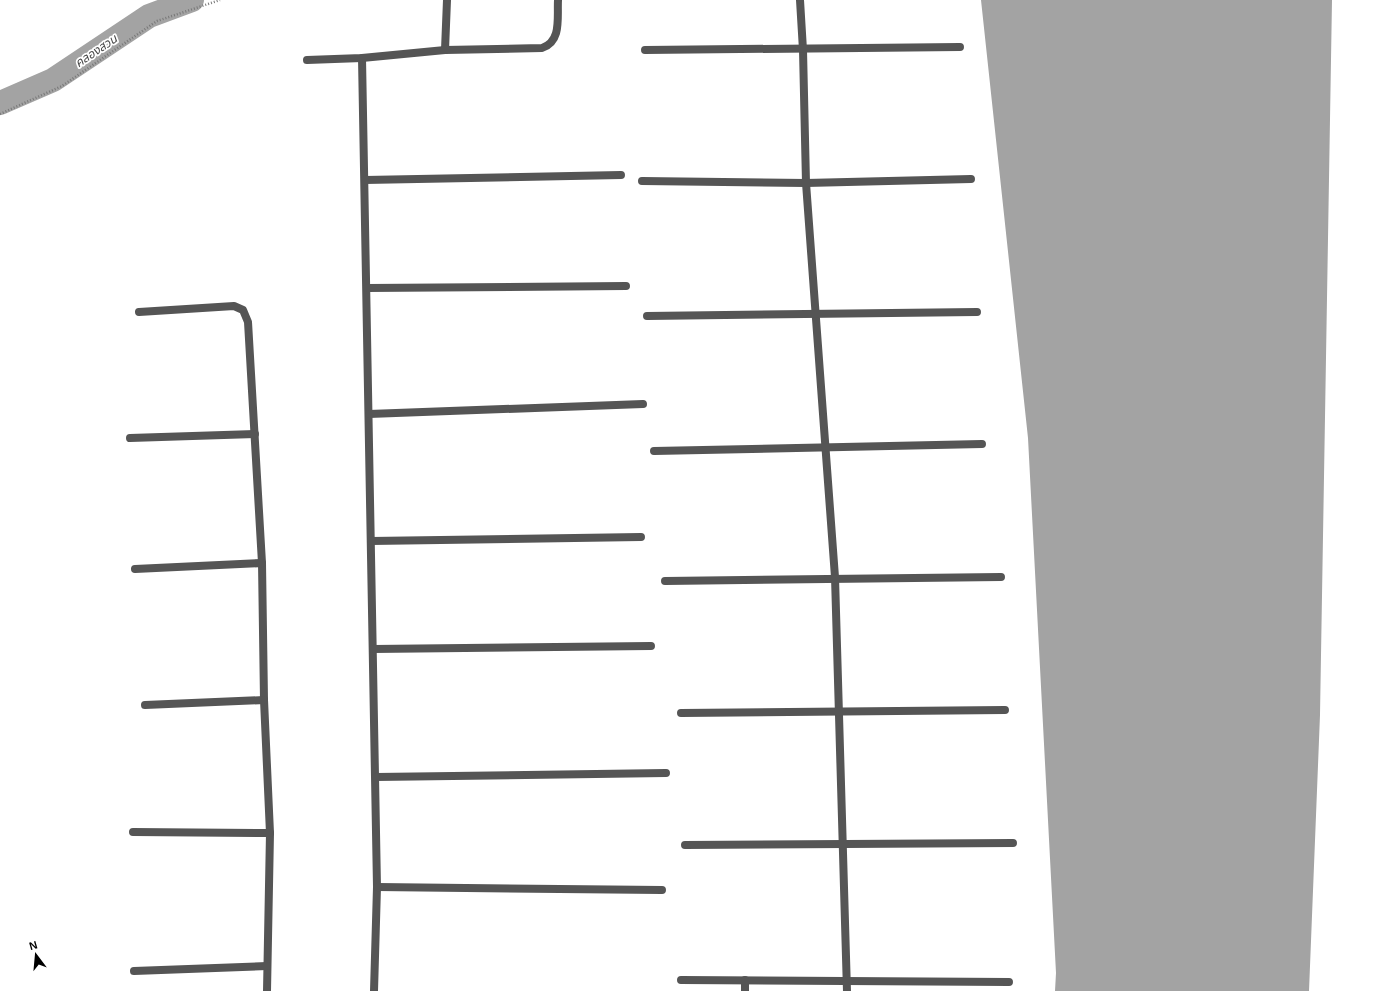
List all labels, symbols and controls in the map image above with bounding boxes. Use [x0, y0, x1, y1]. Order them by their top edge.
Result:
water label: คลองสวน [72, 32, 120, 70]
north arrow [16, 935, 56, 975]
text: N [28, 939, 39, 952]

